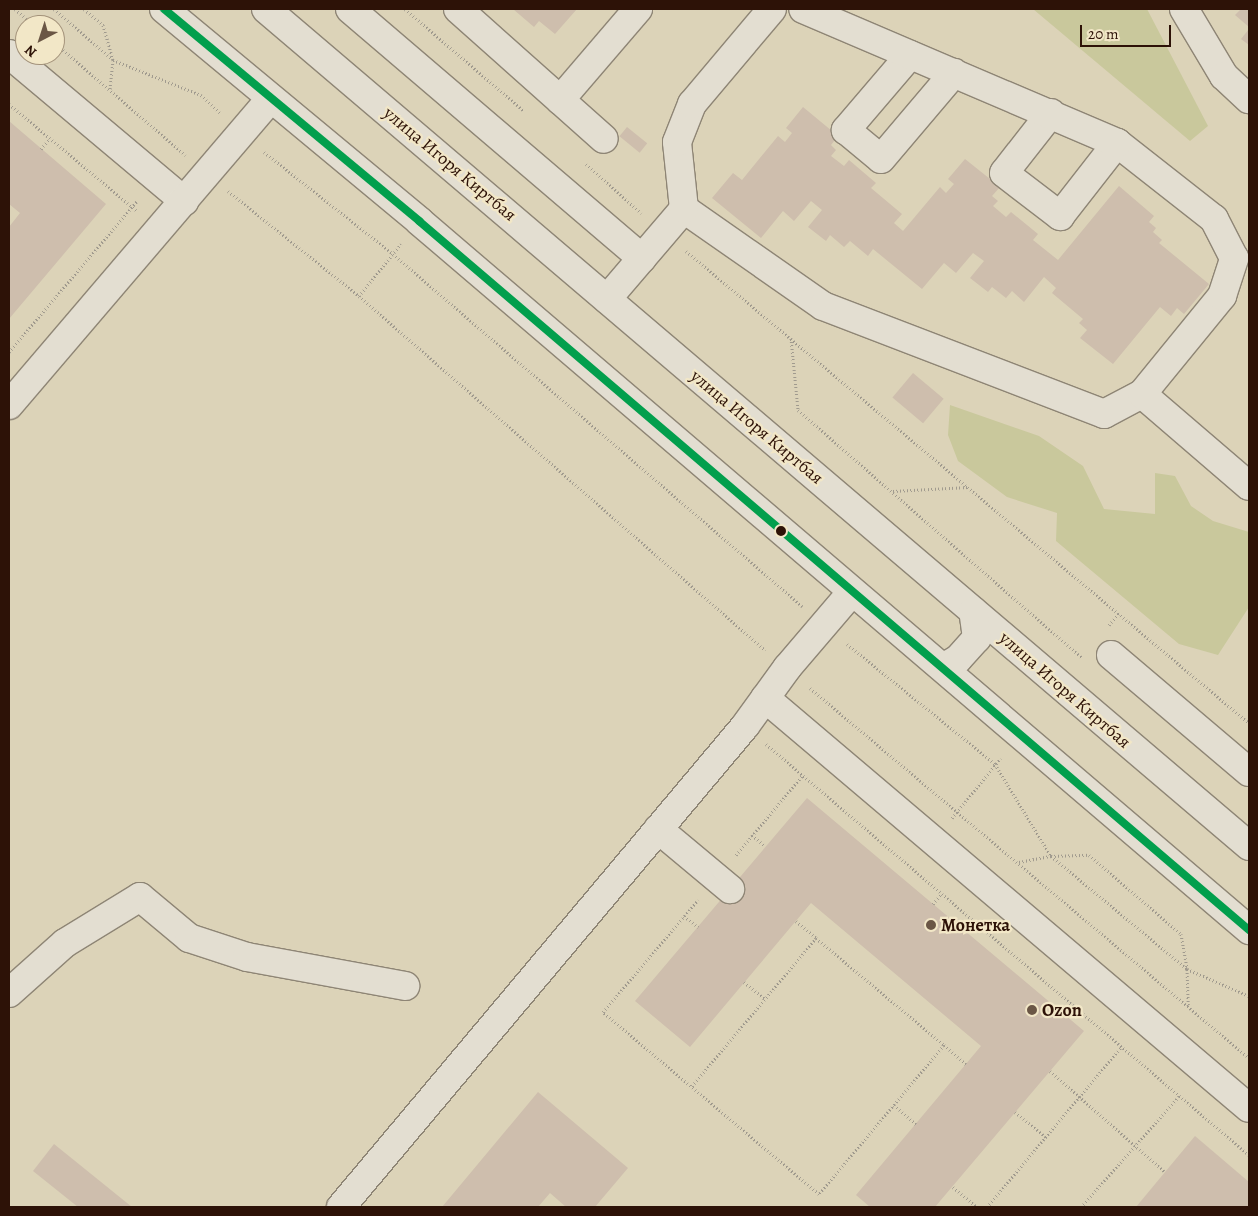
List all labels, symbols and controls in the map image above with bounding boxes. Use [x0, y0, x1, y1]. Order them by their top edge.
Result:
north arrow [15, 15, 65, 65]
scale bar [1083, 15, 1174, 47]
text: 20 m [1088, 24, 1119, 44]
text: N [21, 41, 41, 62]
street label: улица Игоря Киртбая [379, 102, 521, 226]
street label: улица Игоря Киртбая [686, 365, 828, 489]
unlabelled marker [776, 526, 786, 536]
street label: улица Игоря Киртбая [995, 627, 1135, 753]
place label: Монетка [941, 914, 1010, 936]
marker: Монетка [925, 919, 937, 931]
place label: Ozon [1042, 999, 1082, 1021]
marker: Ozon [1026, 1004, 1038, 1016]

